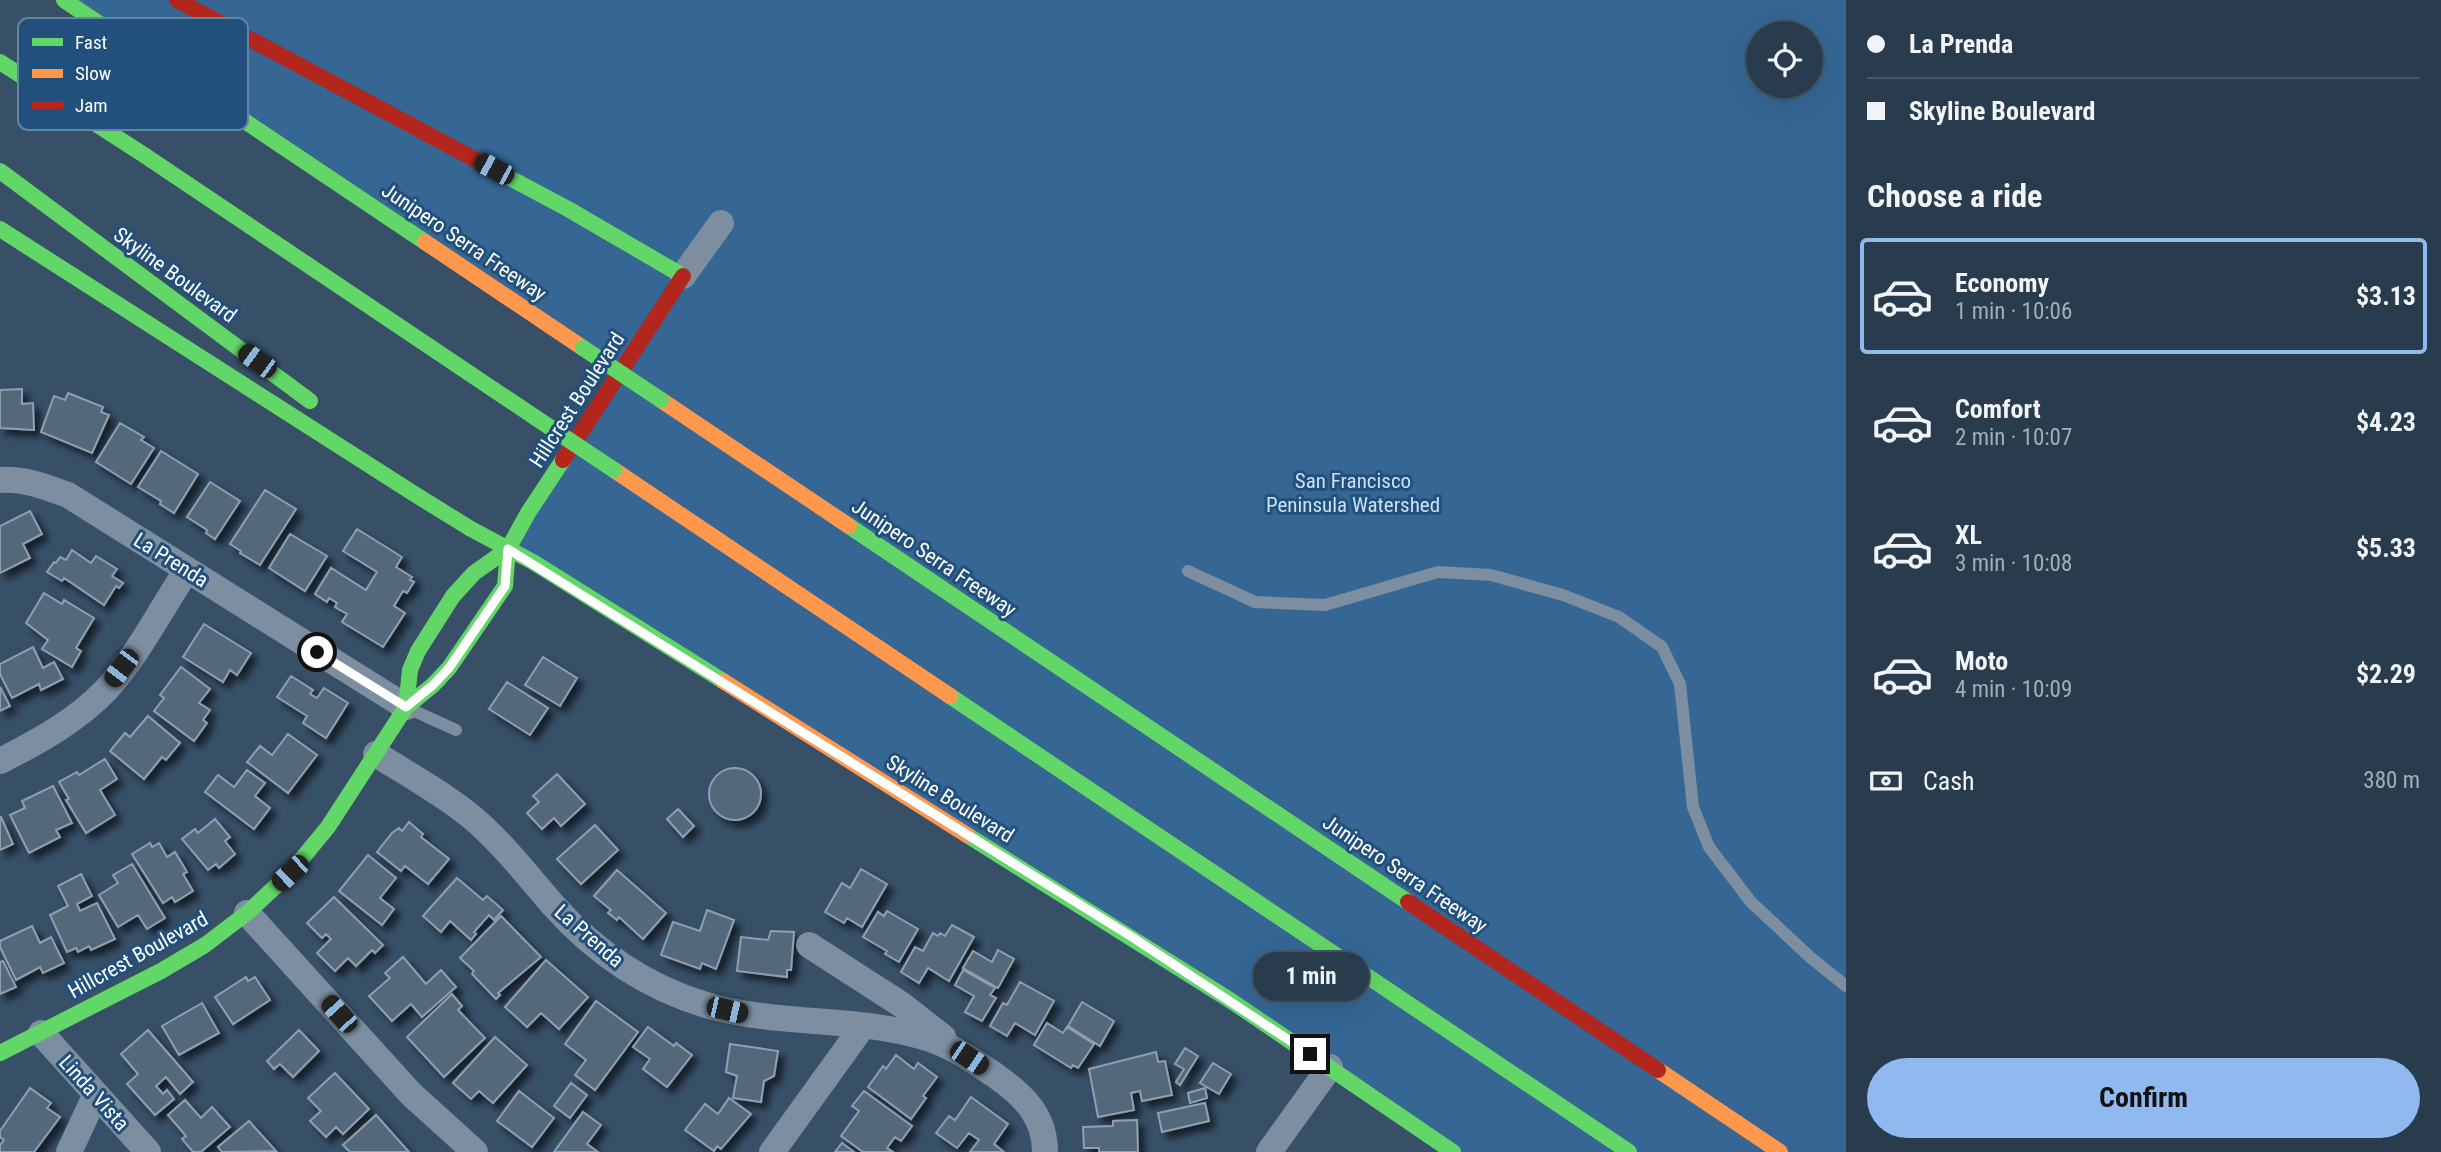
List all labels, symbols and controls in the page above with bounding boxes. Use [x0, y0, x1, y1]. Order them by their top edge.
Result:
legend [18, 18, 248, 130]
map controls [1746, 21, 1823, 98]
button: locate [1746, 21, 1823, 98]
text: La Prenda [1909, 29, 2013, 59]
text: Fast [75, 31, 107, 54]
text: Slow [75, 62, 111, 85]
text: Jam [75, 94, 108, 117]
text: Skyline Boulevard [1909, 96, 2095, 126]
car [471, 150, 518, 188]
text: Choose a ride [1867, 177, 2042, 215]
street label: Junipero Serra Freeway [377, 178, 551, 306]
street label: Skyline Boulevard [109, 222, 241, 328]
icon: car [1871, 265, 1934, 328]
text: Economy [1955, 268, 2049, 298]
text: $3.13 [2356, 281, 2416, 311]
text: 1 min · 10:06 [1955, 298, 2072, 325]
street label: Hillcrest Boulevard [524, 328, 630, 472]
car [234, 340, 281, 382]
icon: car [1871, 391, 1934, 454]
text: Comfort [1955, 394, 2041, 424]
text: $4.23 [2356, 407, 2416, 437]
text: 2 min · 10:07 [1955, 424, 2072, 451]
park label: San Francisco Peninsula Watershed [1266, 469, 1440, 517]
street label: Junipero Serra Freeway [847, 494, 1021, 622]
icon: car [1871, 517, 1934, 580]
text: XL [1955, 520, 1982, 550]
street label: La Prenda [129, 528, 213, 592]
text: $5.33 [2356, 533, 2416, 563]
text: 3 min · 10:08 [1955, 550, 2072, 577]
route start [301, 636, 333, 668]
icon: car [1871, 643, 1934, 706]
car [100, 645, 143, 691]
text: Moto [1955, 646, 2008, 676]
text: $2.29 [2356, 659, 2416, 689]
text: 4 min · 10:09 [1955, 676, 2072, 703]
street label: Skyline Boulevard [882, 750, 1018, 848]
icon: cash [1867, 762, 1905, 800]
text: Cash [1923, 766, 1975, 796]
text: 380 m [2363, 767, 2420, 794]
street label: Junipero Serra Freeway [1318, 810, 1492, 938]
car [268, 851, 313, 895]
street label: La Prenda [550, 900, 628, 972]
street label: Hillcrest Boulevard [64, 907, 212, 1003]
callout: 1 min [1252, 953, 1368, 1002]
text: 1 min [1285, 963, 1337, 990]
car [318, 991, 361, 1037]
car [705, 995, 750, 1025]
car [946, 1038, 993, 1078]
route end [1294, 1038, 1326, 1070]
street label: Linda Vista [54, 1051, 134, 1135]
button: Confirm [1867, 1058, 2420, 1138]

